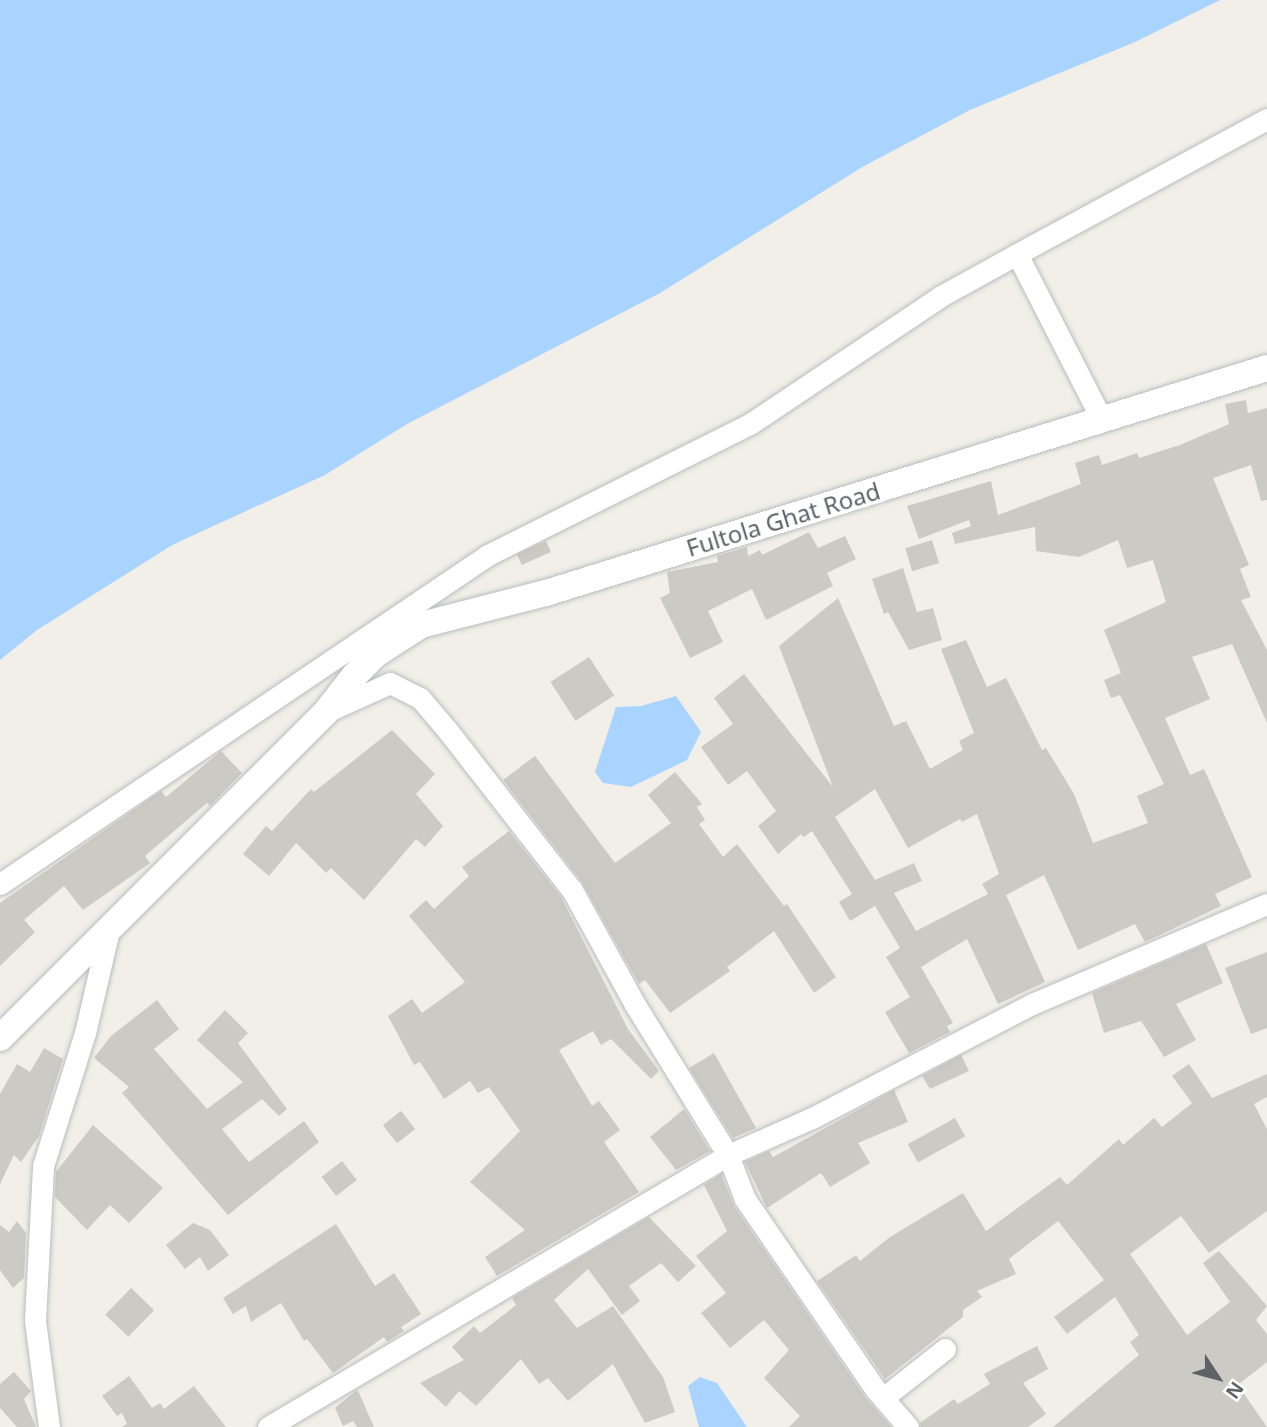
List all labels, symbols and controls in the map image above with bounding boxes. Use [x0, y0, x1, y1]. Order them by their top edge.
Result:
street label: Fultola Ghat Road [683, 476, 883, 562]
north arrow [1183, 1343, 1253, 1413]
text: N [1220, 1376, 1250, 1404]

